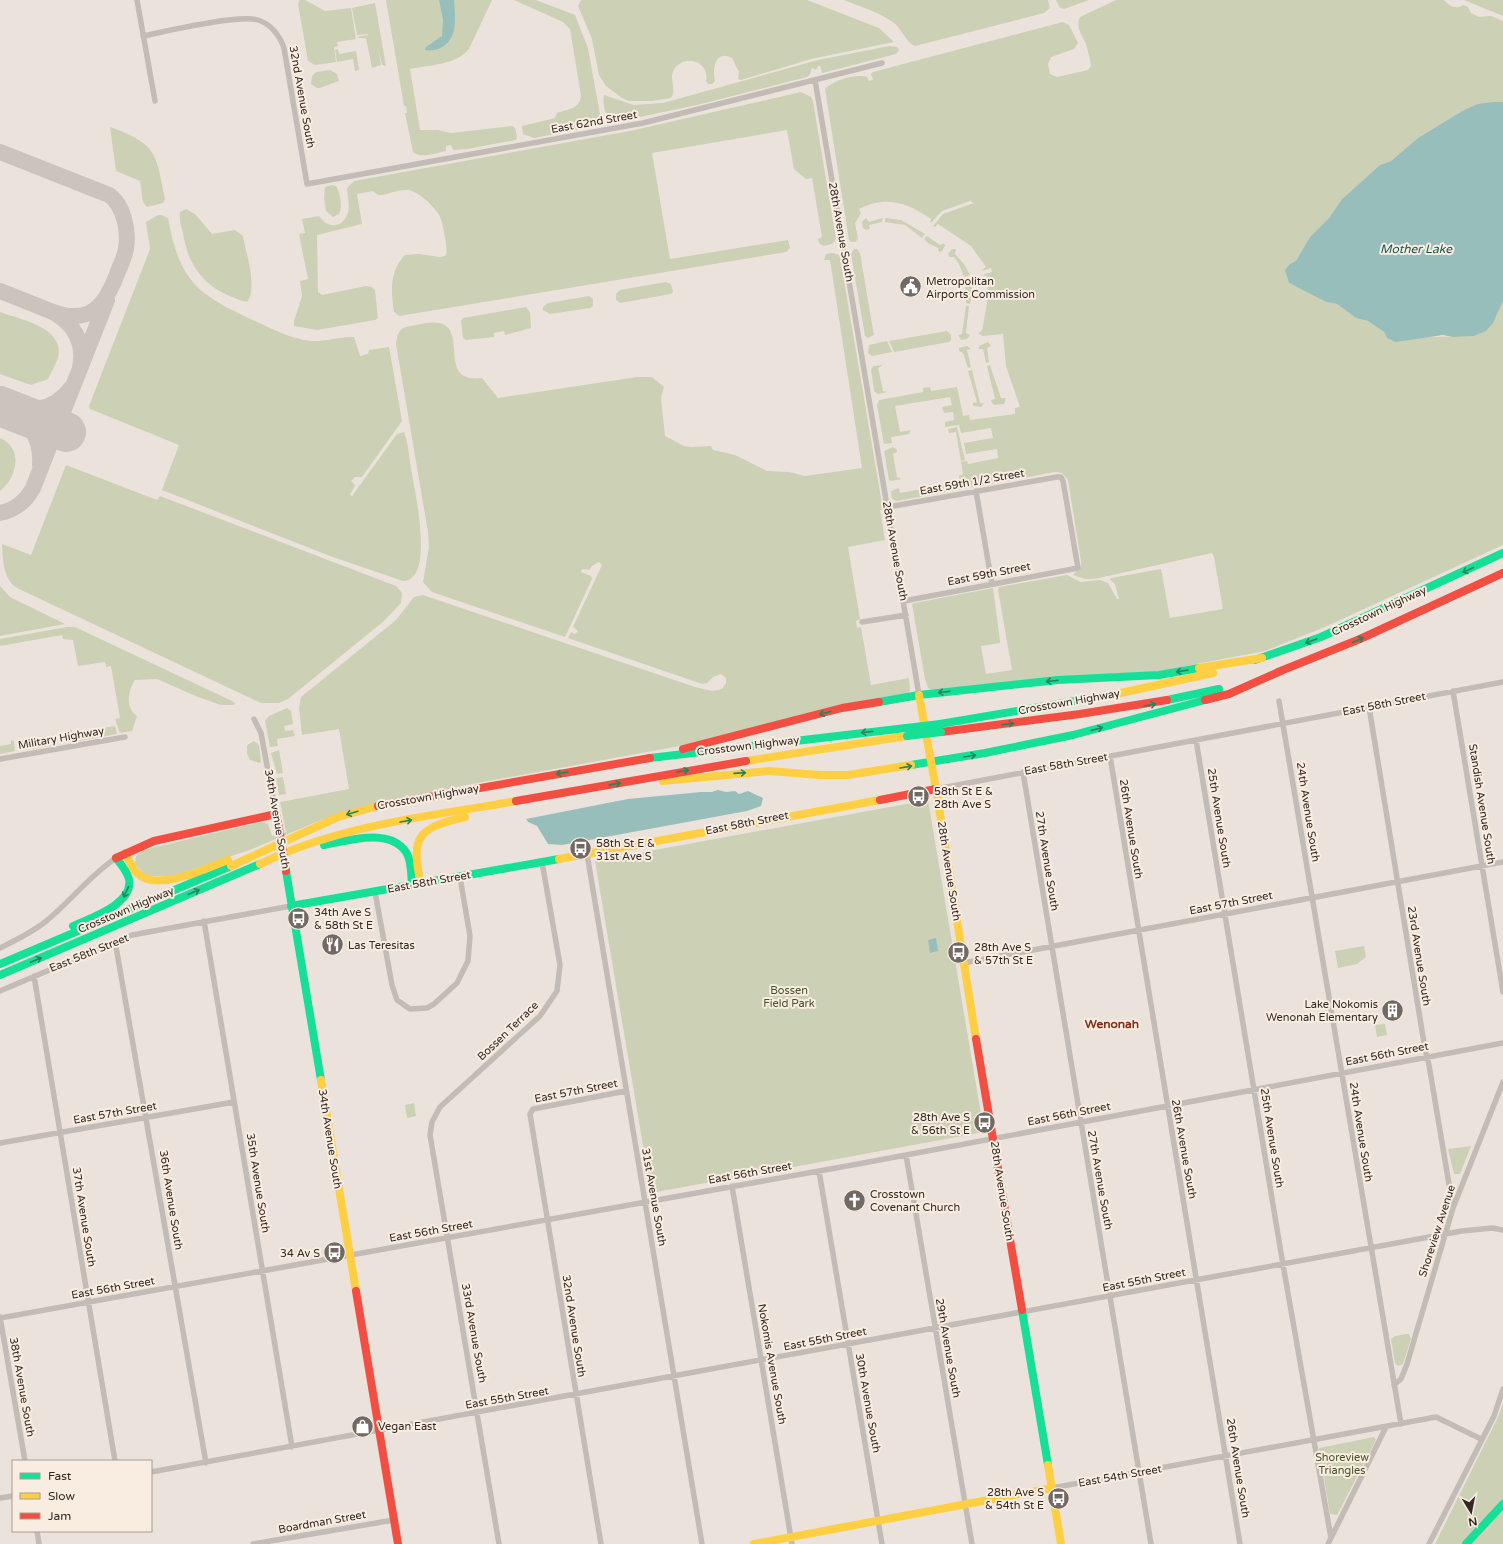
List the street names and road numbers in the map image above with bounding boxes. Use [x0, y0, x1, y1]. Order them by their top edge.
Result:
street label: 32nd Avenue South [287, 45, 317, 149]
street label: East 62nd Street [550, 108, 638, 136]
street label: 28th Avenue South [826, 181, 856, 283]
street label: East 59th 1/2 Street [919, 466, 1025, 498]
street label: 28th Avenue South [880, 500, 910, 602]
street label: East 59th Street [946, 560, 1032, 588]
street label: Crosstown Highway [1330, 583, 1428, 639]
street label: Crosstown Highway [1017, 687, 1121, 717]
street label: East 58th Street [1341, 690, 1427, 718]
street label: Military Highway [17, 724, 105, 752]
street label: Crosstown Highway [696, 733, 800, 759]
street label: Standish Avenue South [1466, 743, 1498, 865]
street label: East 58th Street [1023, 750, 1109, 778]
street label: 24th Avenue South [1294, 761, 1322, 863]
street label: 25th Avenue South [1205, 767, 1233, 869]
street label: 34th Avenue South [262, 768, 292, 870]
street label: 26th Avenue South [1117, 778, 1145, 880]
street label: Crosstown Highway [376, 782, 480, 812]
street label: East 58th Street [704, 809, 790, 837]
street label: 27th Avenue South [1033, 810, 1061, 912]
street label: 28th Avenue South [935, 820, 963, 922]
street label: East 58th Street [386, 868, 472, 896]
street label: Crosstown Highway [76, 884, 176, 936]
street label: East 57th Street [1188, 889, 1274, 917]
street label: 23rd Avenue South [1405, 905, 1433, 1007]
street label: East 58th Street [47, 931, 131, 975]
street label: Bossen Terrace [475, 999, 541, 1063]
street label: East 56th Street [1344, 1040, 1430, 1068]
street label: East 57th Street [533, 1077, 619, 1105]
street label: 24th Avenue South [1347, 1081, 1375, 1183]
street label: 25th Avenue South [1258, 1087, 1286, 1189]
street label: 34th Avenue South [316, 1088, 344, 1190]
street label: 26th Avenue South [1169, 1098, 1199, 1200]
street label: East 57th Street [72, 1099, 158, 1127]
street label: East 56th Street [1026, 1100, 1112, 1128]
street label: 27th Avenue South [1085, 1129, 1115, 1231]
street label: 35th Avenue South [244, 1132, 272, 1234]
street label: 28th Avenue South [988, 1140, 1016, 1242]
street label: 31st Avenue South [639, 1147, 669, 1247]
street label: 36th Avenue South [157, 1149, 185, 1251]
street label: East 56th Street [707, 1159, 793, 1187]
street label: 37th Avenue South [70, 1166, 98, 1268]
street label: Shoreview Avenue [1416, 1183, 1458, 1279]
street label: East 56th Street [388, 1217, 474, 1245]
street label: East 55th Street [1101, 1266, 1187, 1294]
street label: East 56th Street [70, 1274, 156, 1302]
street label: 32nd Avenue South [559, 1274, 589, 1378]
street label: 33rd Avenue South [459, 1282, 489, 1384]
street label: 29th Avenue South [933, 1297, 963, 1399]
street label: Nokomis Avenue South [755, 1303, 789, 1425]
street label: East 55th Street [782, 1325, 868, 1353]
street label: 38th Avenue South [7, 1336, 37, 1438]
street label: 30th Avenue South [853, 1352, 883, 1454]
street label: East 55th Street [464, 1384, 550, 1412]
street label: 26th Avenue South [1224, 1417, 1252, 1519]
street label: East 54th Street [1077, 1462, 1163, 1490]
street label: Boardman Street [277, 1508, 367, 1536]

